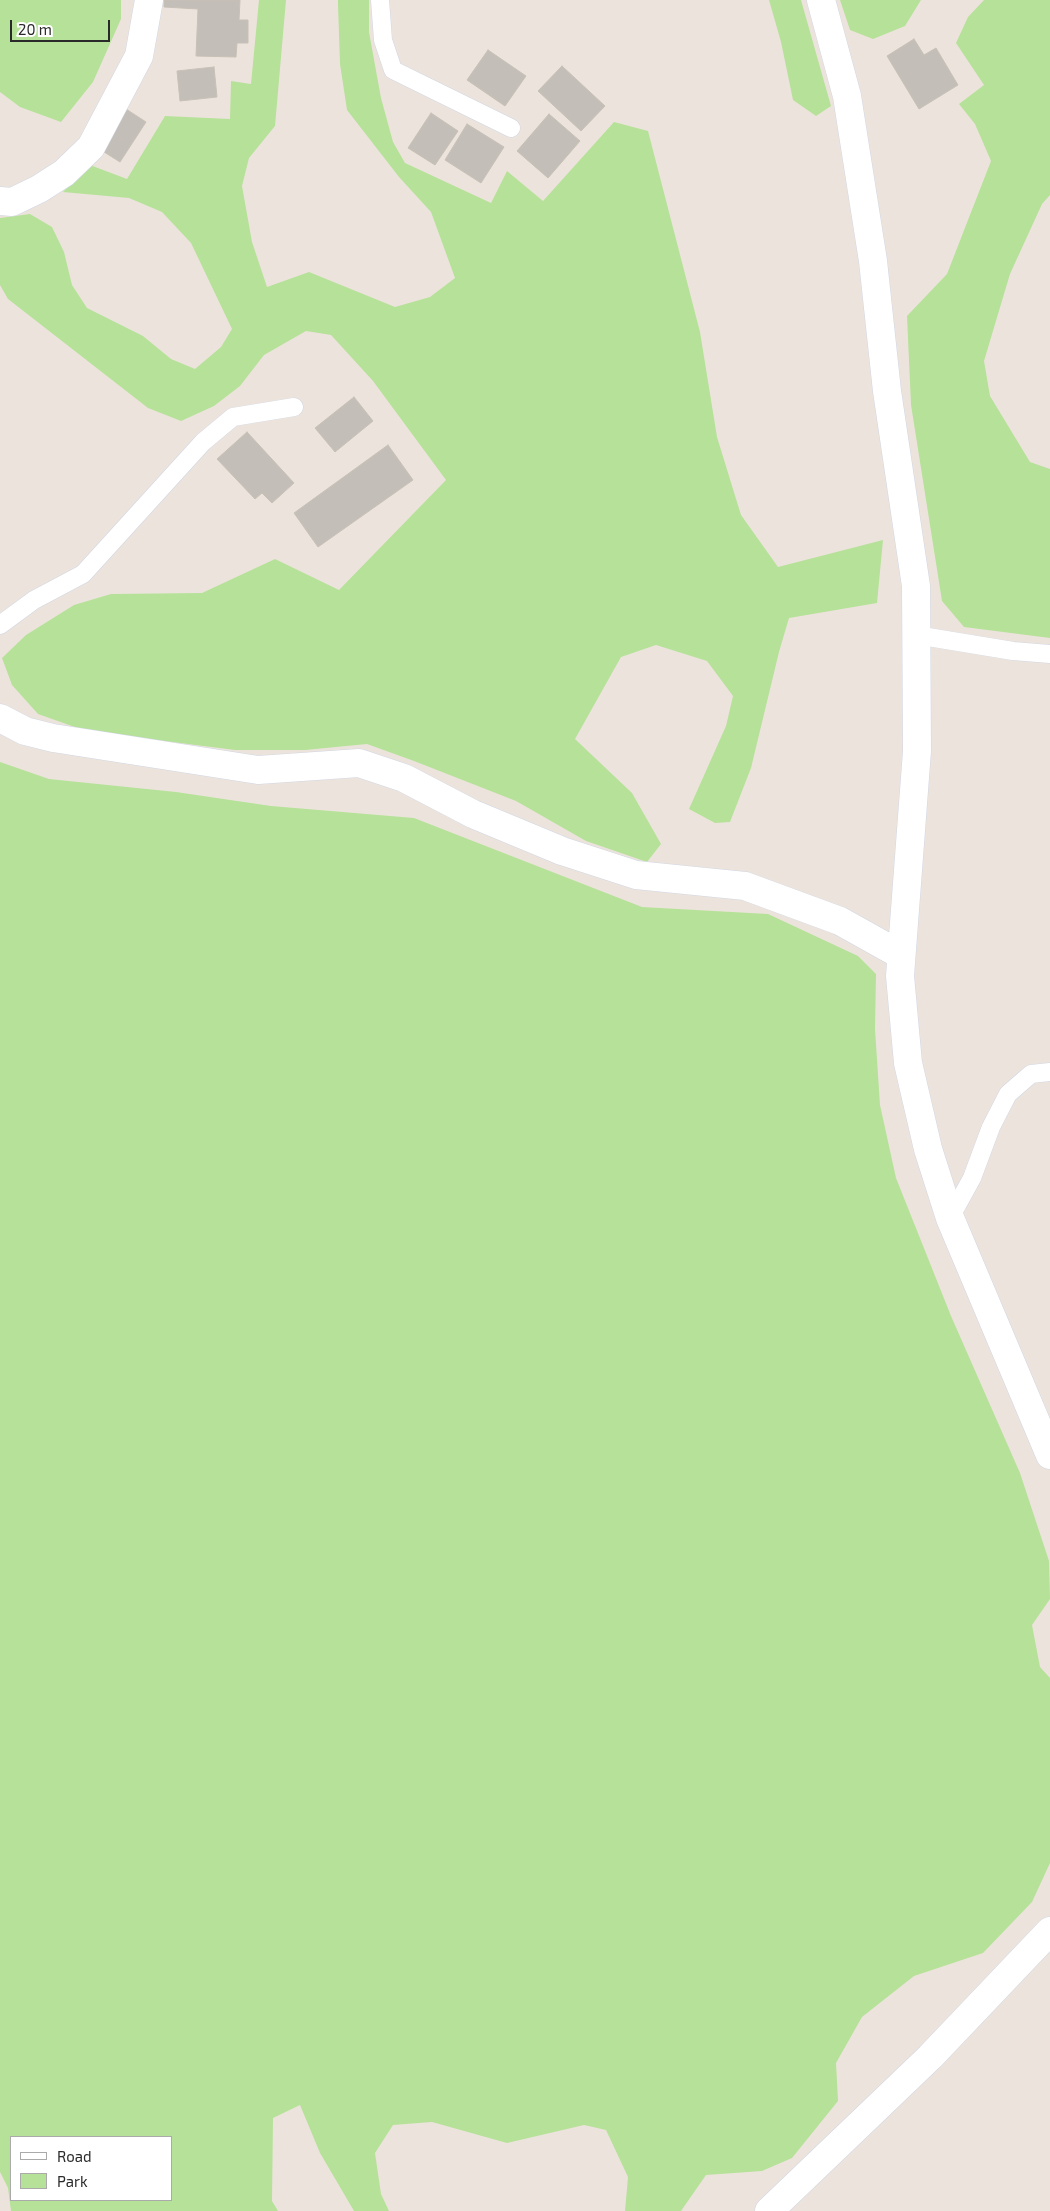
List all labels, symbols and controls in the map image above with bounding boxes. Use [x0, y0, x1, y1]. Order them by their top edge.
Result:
scale bar [12, 10, 112, 42]
text: 20 m [18, 20, 52, 38]
legend [10, 2136, 172, 2201]
text: Road [57, 2147, 92, 2165]
text: Park [57, 2172, 88, 2190]

